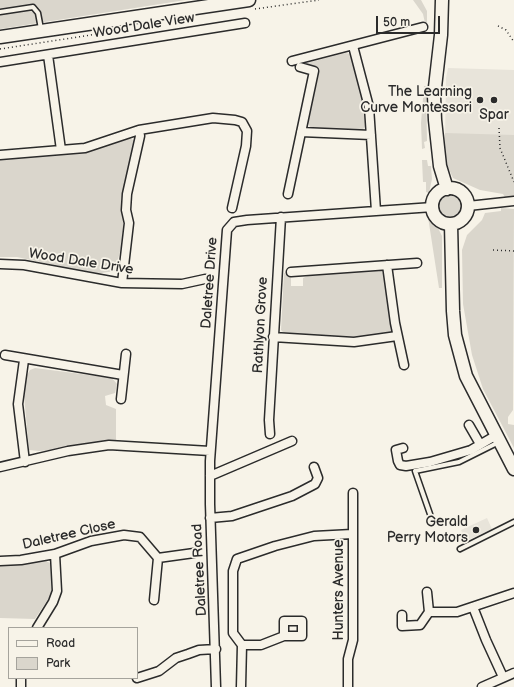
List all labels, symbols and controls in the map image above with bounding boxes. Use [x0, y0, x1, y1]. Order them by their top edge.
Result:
scale bar [378, 8, 442, 34]
street label: Wood Dale View [92, 10, 196, 42]
text: 50 m [383, 15, 410, 30]
place label: The Learning Curve Montessori [360, 84, 472, 116]
marker: The Learning Curve Montessori [475, 95, 485, 105]
marker: Spar [489, 95, 499, 105]
place label: Spar [479, 107, 509, 123]
street label: Daletree Drive [198, 237, 222, 329]
street label: Wood Dale Drive [28, 245, 134, 279]
street label: Rathlyon Grove [250, 276, 272, 374]
place label: Gerald Perry Motors [387, 514, 468, 546]
street label: Daletree Close [21, 516, 117, 554]
street label: Daletree Road [189, 523, 211, 617]
marker: Gerald Perry Motors [471, 525, 481, 535]
street label: Hunters Avenue [331, 540, 347, 640]
legend [8, 627, 138, 679]
text: Road [46, 636, 75, 651]
text: Park [46, 656, 70, 671]

